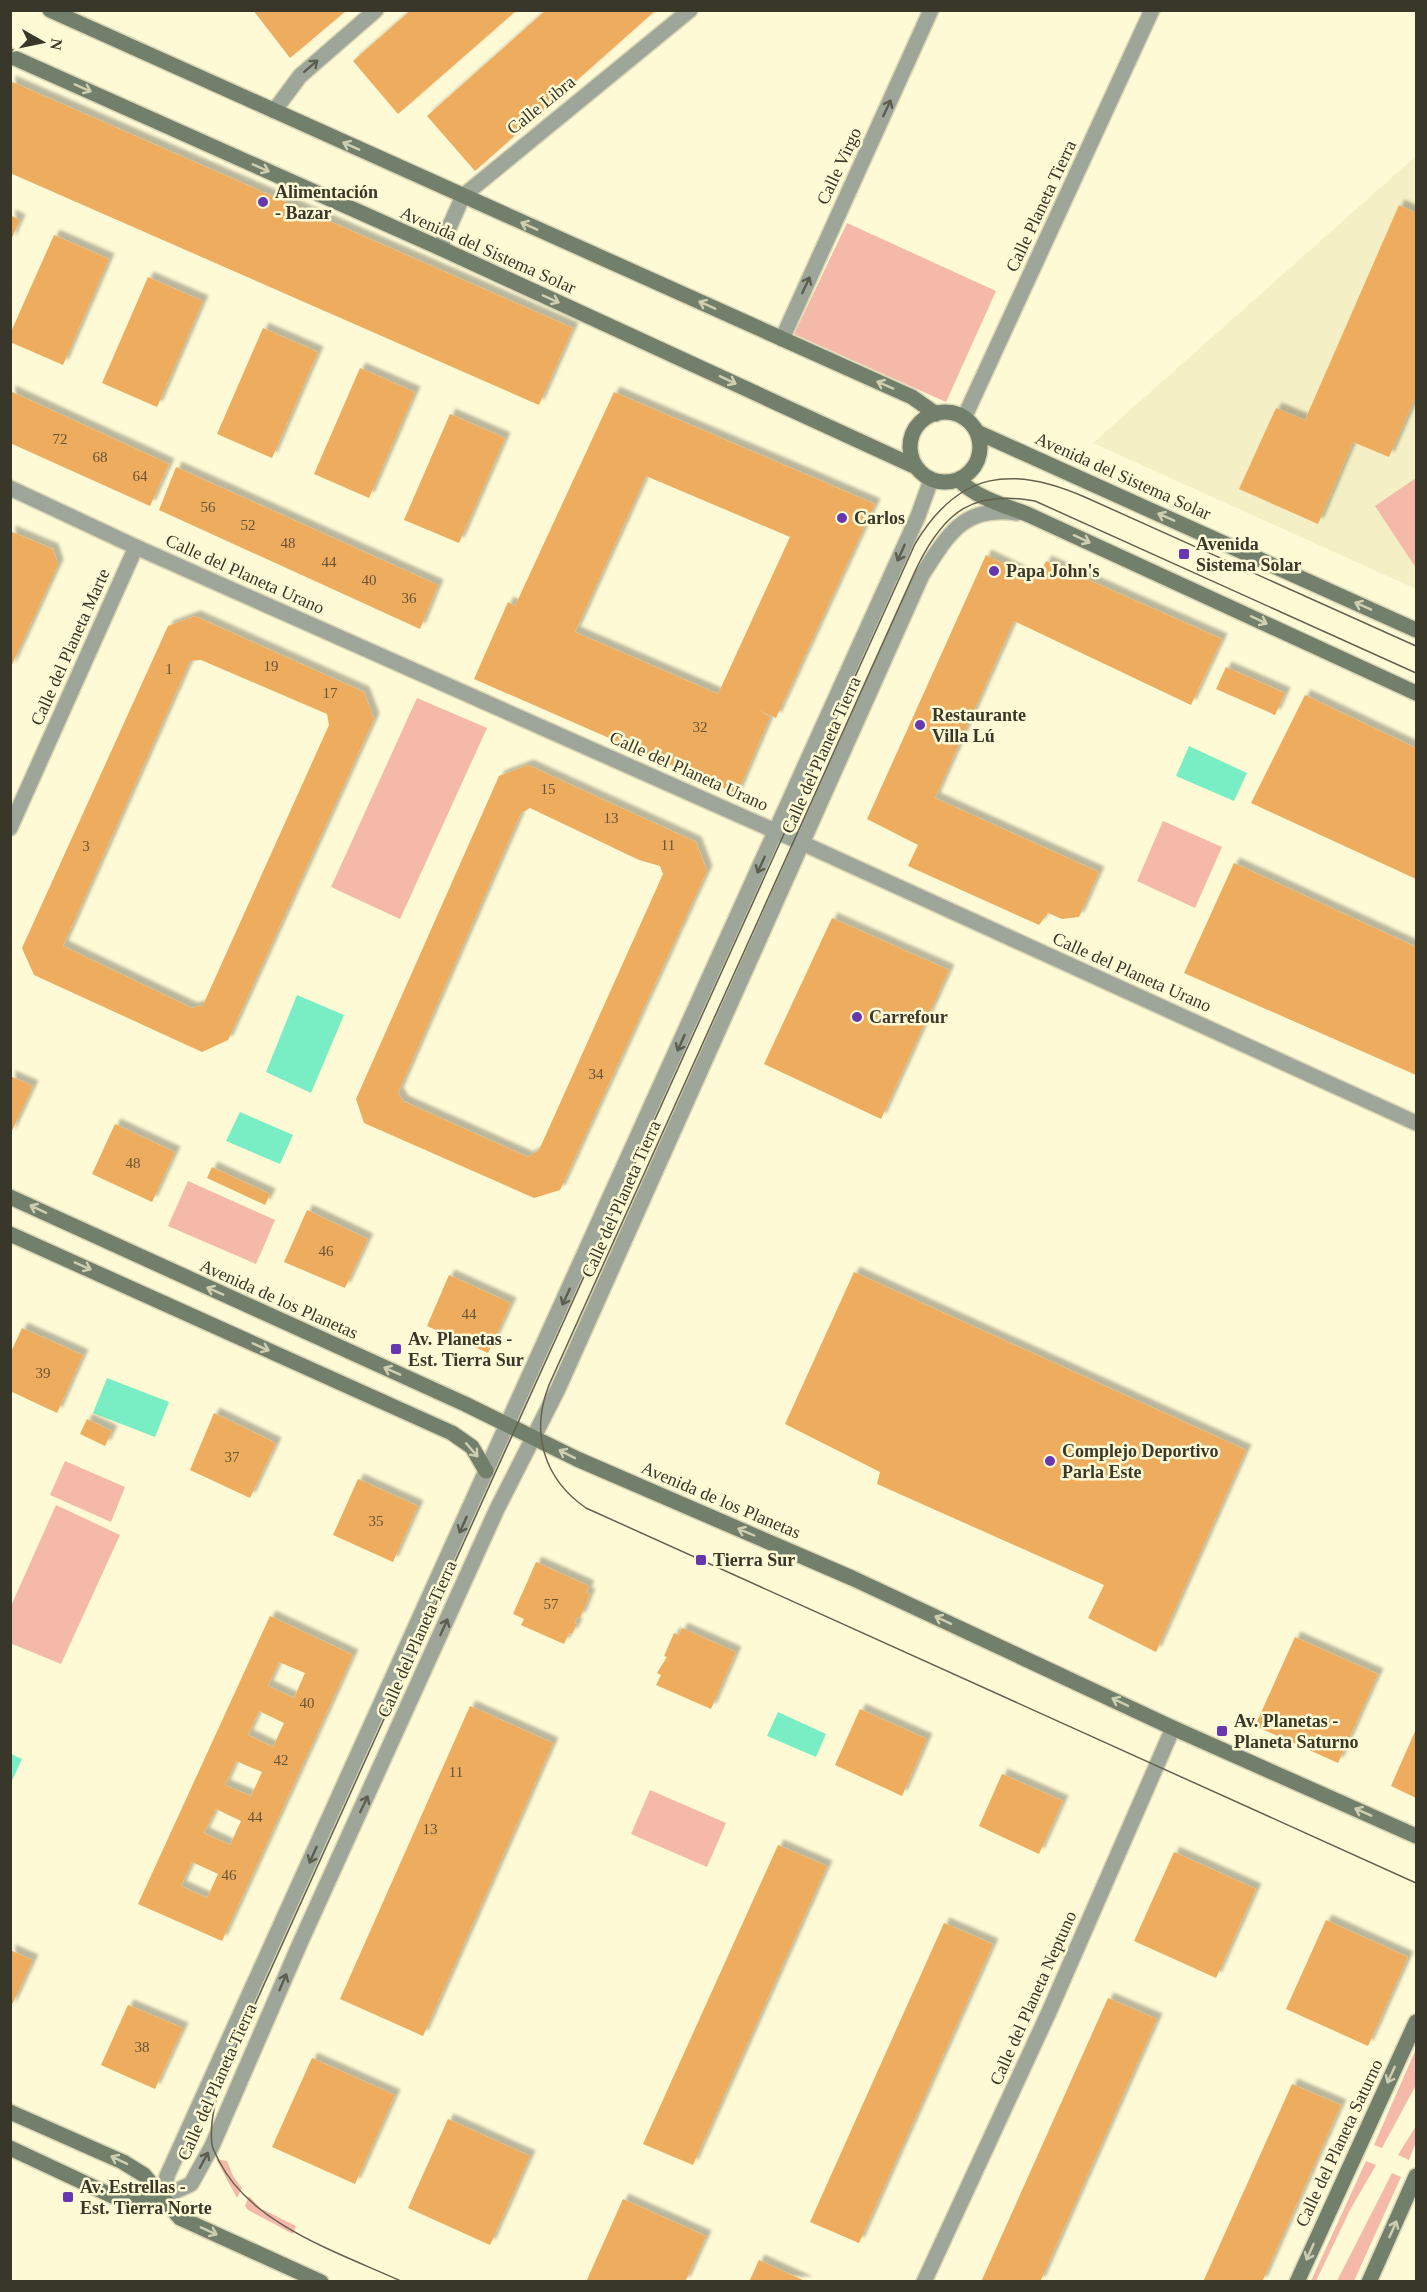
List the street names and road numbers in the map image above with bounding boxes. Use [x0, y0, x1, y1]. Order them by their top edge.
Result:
street label: Calle Libra [503, 72, 579, 138]
street label: Calle Virgo [812, 124, 866, 208]
street label: Calle Planeta Tierra [1002, 137, 1080, 275]
street label: Avenida del Sistema Solar [397, 202, 579, 298]
street label: Avenida del Sistema Solar [1032, 428, 1214, 524]
street label: Calle del Planeta Urano [163, 530, 327, 618]
street label: Calle del Planeta Marte [26, 566, 114, 728]
street label: Calle del Planeta Tierra [777, 674, 865, 836]
street label: Calle del Planeta Urano [607, 727, 771, 815]
street label: Calle del Planeta Urano [1050, 928, 1214, 1016]
street label: Calle del Planeta Tierra [577, 1118, 665, 1280]
street label: Avenida de los Planetas [197, 1255, 361, 1343]
street label: Avenida de los Planetas [638, 1457, 804, 1543]
street label: Calle del Planeta Tierra [373, 1558, 461, 1720]
street label: Calle del Planeta Neptuno [986, 1908, 1080, 2088]
street label: Calle del Planeta Tierra [173, 2001, 261, 2163]
street label: Calle del Planeta Saturno [1291, 2056, 1387, 2230]

